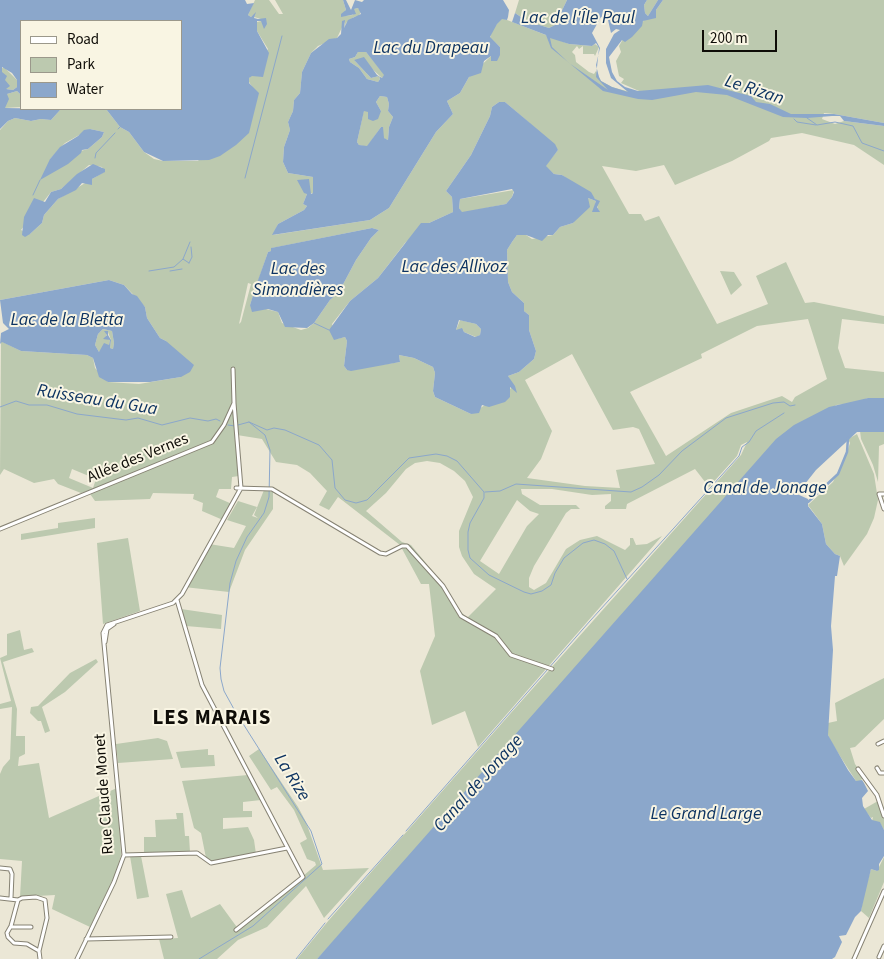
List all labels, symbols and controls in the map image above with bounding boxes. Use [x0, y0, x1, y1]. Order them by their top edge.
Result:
water label: Lac de l'Île Paul [521, 8, 635, 30]
legend [20, 20, 182, 110]
scale bar [704, 20, 779, 52]
text: 200 m [710, 28, 748, 49]
text: Road [67, 29, 99, 50]
water label: Lac du Drapeau [373, 38, 489, 60]
text: Park [67, 54, 95, 75]
water label: Le Rizan [722, 71, 786, 111]
text: Water [67, 79, 103, 100]
water label: Lac des Allivoz [401, 257, 507, 279]
water label: Lac des Simondières [253, 259, 343, 302]
water label: Lac de la Bletta [11, 310, 123, 332]
water label: Ruisseau du Gua [35, 381, 159, 421]
street label: Allée des Vernes [85, 430, 191, 488]
water label: Canal de Jonage [703, 478, 827, 500]
district label: LES MARAIS [151, 706, 273, 732]
water label: Canal de Jonage [430, 731, 528, 837]
street label: Rue Claude Monet [91, 733, 119, 855]
water label: La Rize [268, 750, 314, 806]
water label: Le Grand Large [650, 804, 762, 826]

